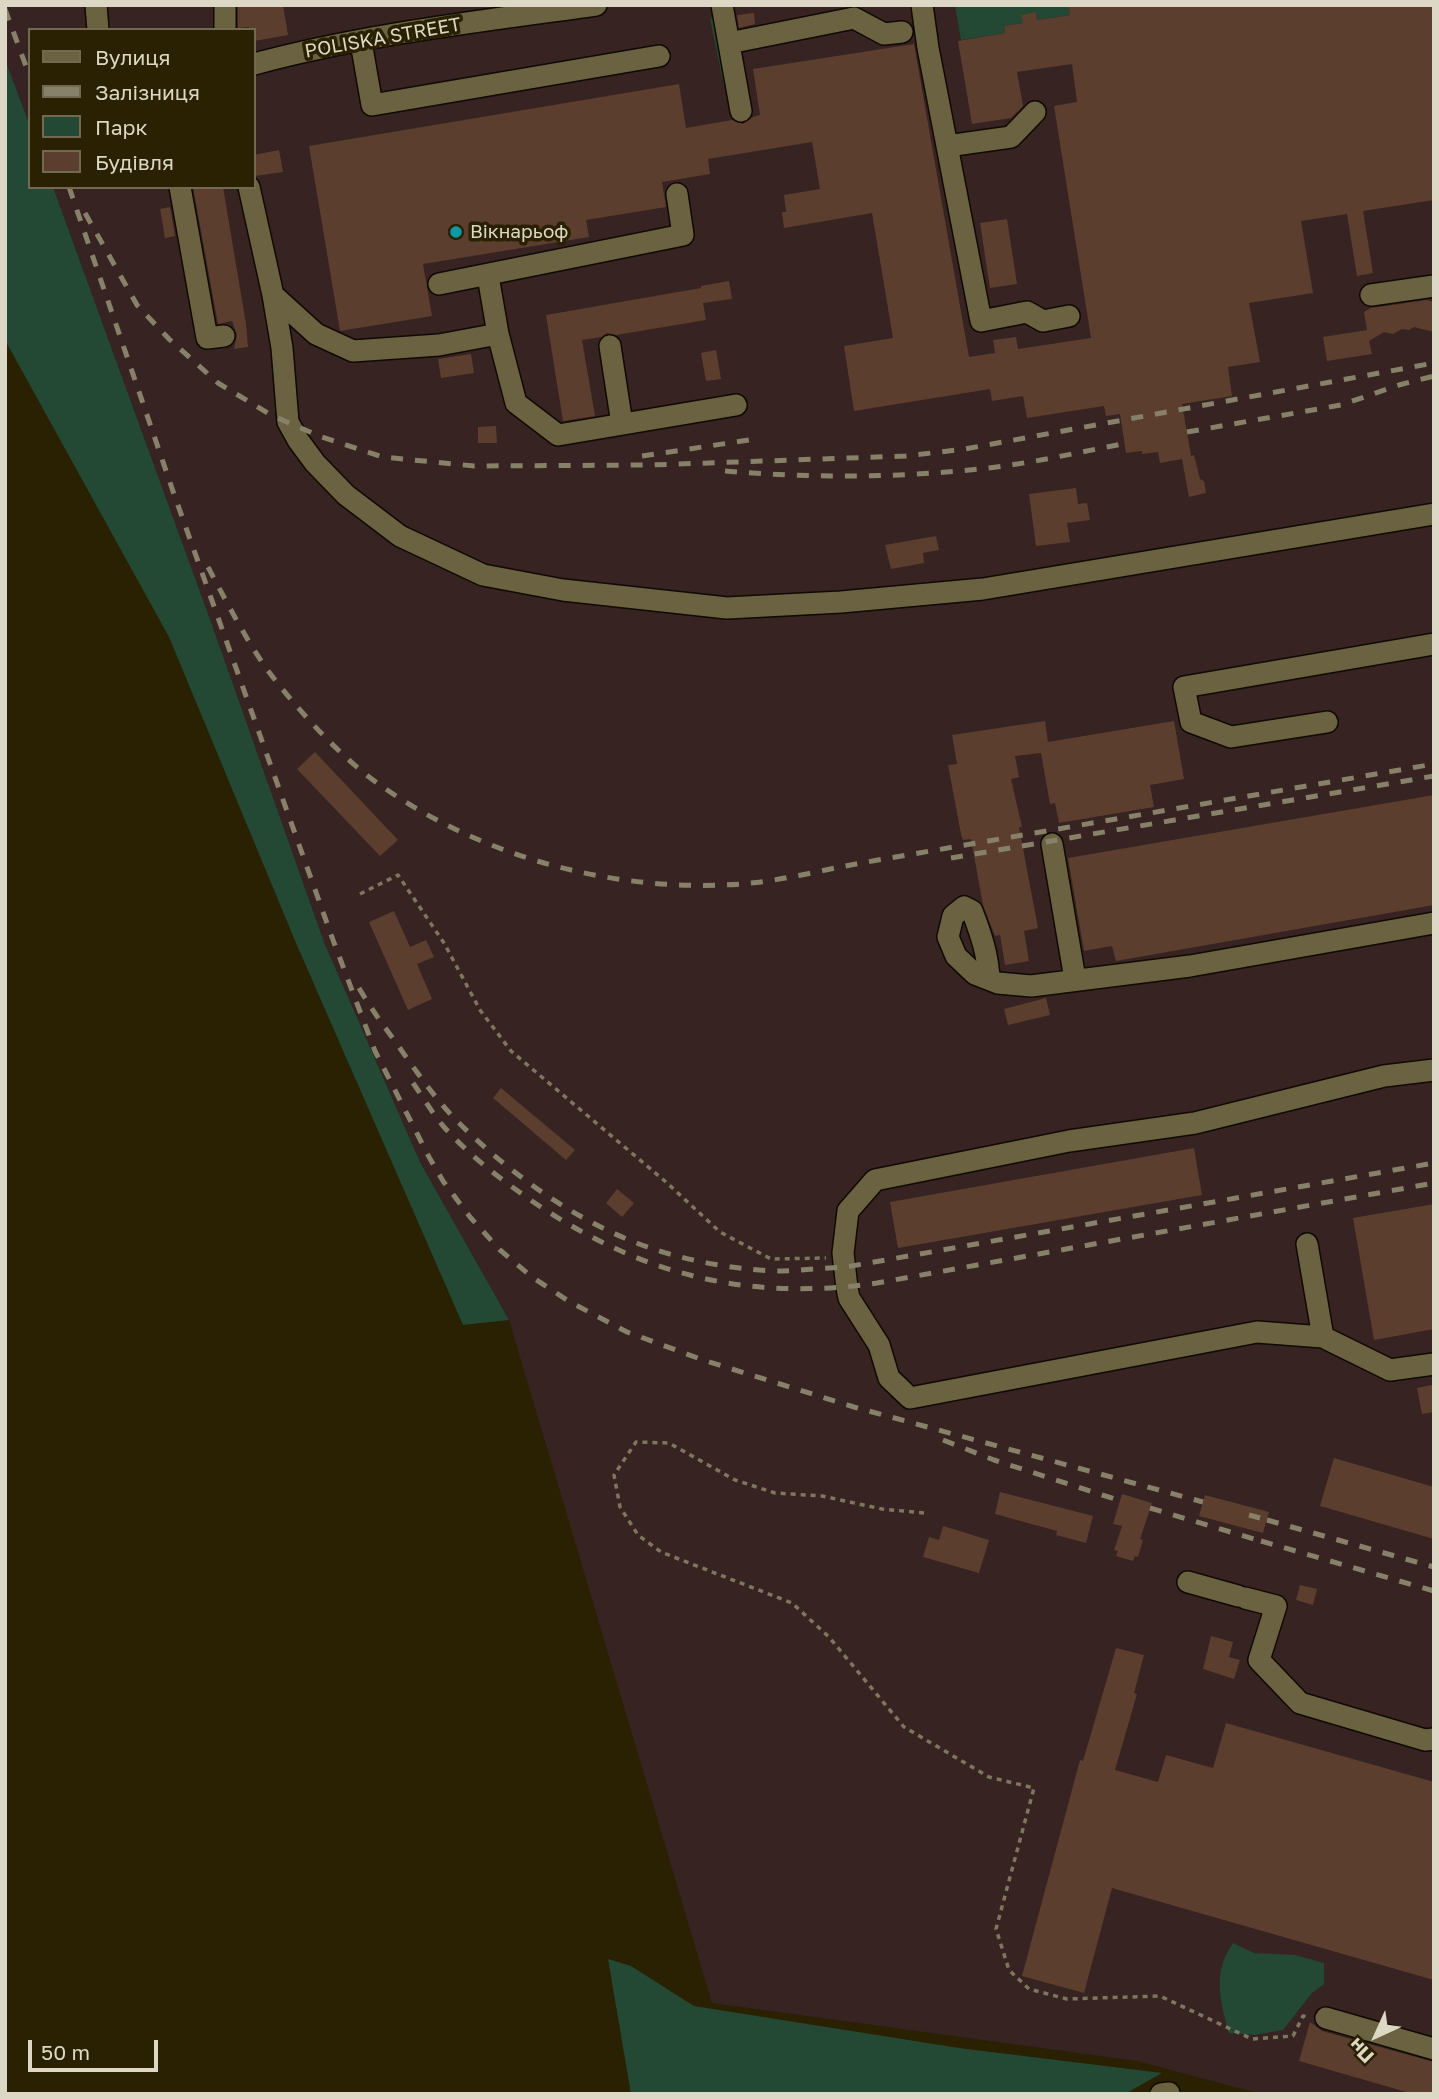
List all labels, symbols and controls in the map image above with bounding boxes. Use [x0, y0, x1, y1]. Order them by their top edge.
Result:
street label: POLISKA STREET [303, 13, 463, 63]
legend [28, 28, 256, 189]
text: Вулиця [95, 44, 171, 70]
text: Залізниця [95, 79, 200, 105]
text: Парк [95, 114, 148, 140]
text: Будівля [95, 149, 174, 175]
place label: Вікнарьоф [470, 221, 568, 243]
marker: Вікнарьоф [448, 224, 464, 240]
north arrow [1341, 2001, 1411, 2071]
scale bar [32, 2025, 161, 2070]
text: Пн [1344, 2034, 1378, 2068]
text: 50 m [41, 2039, 90, 2065]

